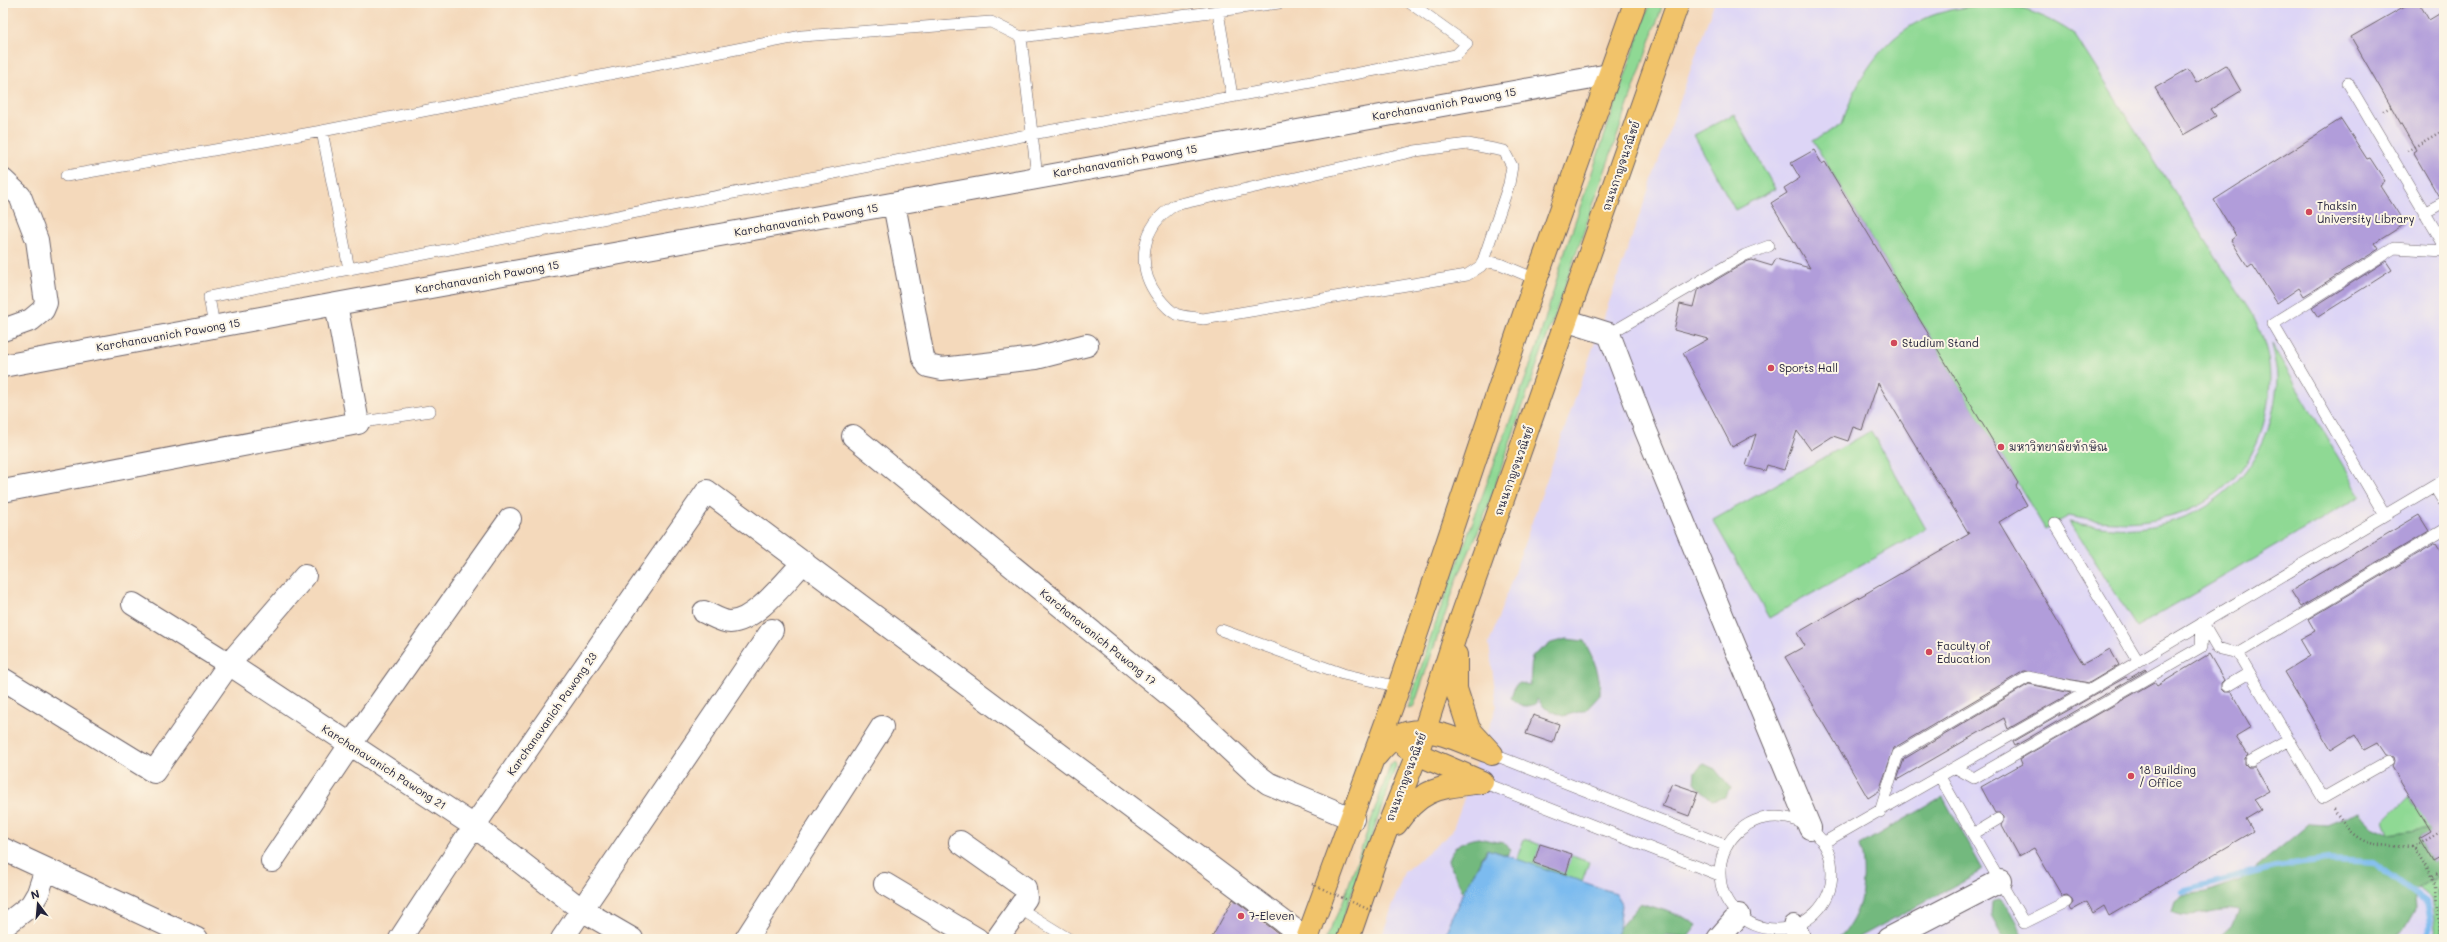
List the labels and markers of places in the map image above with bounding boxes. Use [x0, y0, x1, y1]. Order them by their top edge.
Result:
place label: Thaksin University Library [2317, 198, 2415, 226]
marker: Thaksin University Library [2304, 207, 2314, 217]
place label: Studium Stand [1902, 335, 1979, 350]
marker: Studium Stand [1889, 338, 1899, 348]
place label: Sports Hall [1779, 360, 1838, 375]
marker: Sports Hall [1766, 363, 1776, 373]
place label: มหาวิทยาลัยทักษิณ [2009, 439, 2108, 454]
marker: มหาวิทยาลัยทักษิณ [1996, 442, 2006, 452]
place label: Faculty of Education [1937, 638, 1991, 666]
marker: Faculty of Education [1924, 647, 1934, 657]
place label: 18 Building / Office [2139, 762, 2196, 790]
marker: 18 Building / Office [2126, 771, 2136, 781]
place label: 7-Eleven [1249, 908, 1294, 923]
marker: 7-Eleven [1236, 911, 1246, 921]

